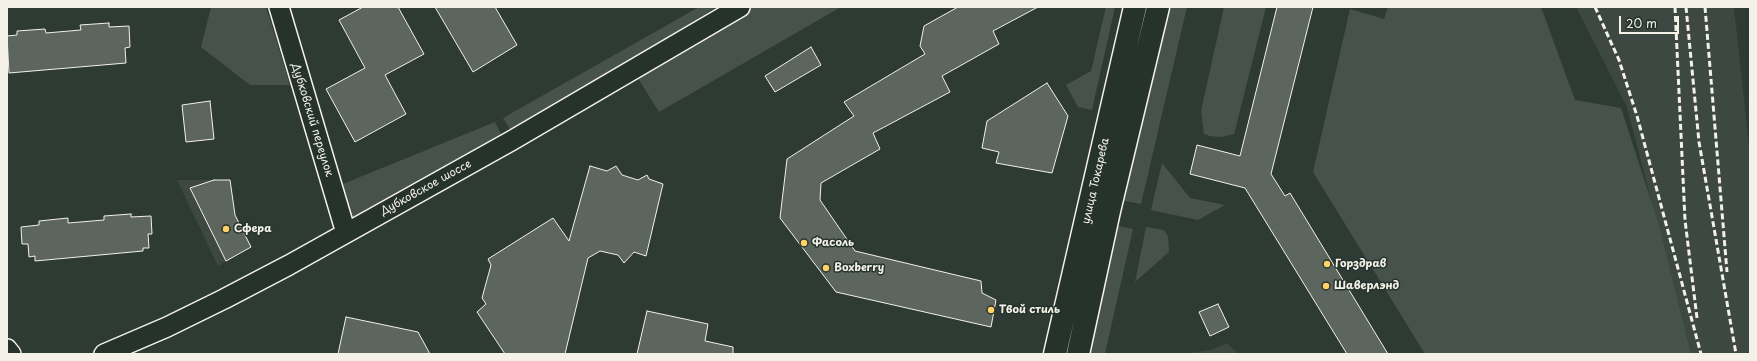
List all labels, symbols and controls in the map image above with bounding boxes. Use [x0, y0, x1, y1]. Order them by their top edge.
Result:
scale bar [1621, 8, 1681, 34]
text: 20 m [1626, 14, 1657, 32]
street label: Дубковский переулок [288, 62, 336, 178]
street label: улица Токарева [1080, 137, 1112, 225]
street label: Дубковское шоссе [378, 158, 474, 218]
place label: Сфера [234, 222, 272, 236]
marker: Сфера [221, 224, 231, 234]
place label: Фасоль [812, 236, 854, 250]
marker: Фасоль [799, 238, 809, 248]
place label: Горздрав [1335, 257, 1386, 271]
marker: Горздрав [1322, 259, 1332, 269]
place label: Boxberry [834, 261, 884, 275]
marker: Boxberry [821, 263, 831, 273]
place label: Шаверлэнд [1334, 279, 1399, 293]
marker: Шаверлэнд [1321, 281, 1331, 291]
place label: Твой стиль [999, 303, 1060, 317]
marker: Твой стиль [986, 305, 996, 315]

